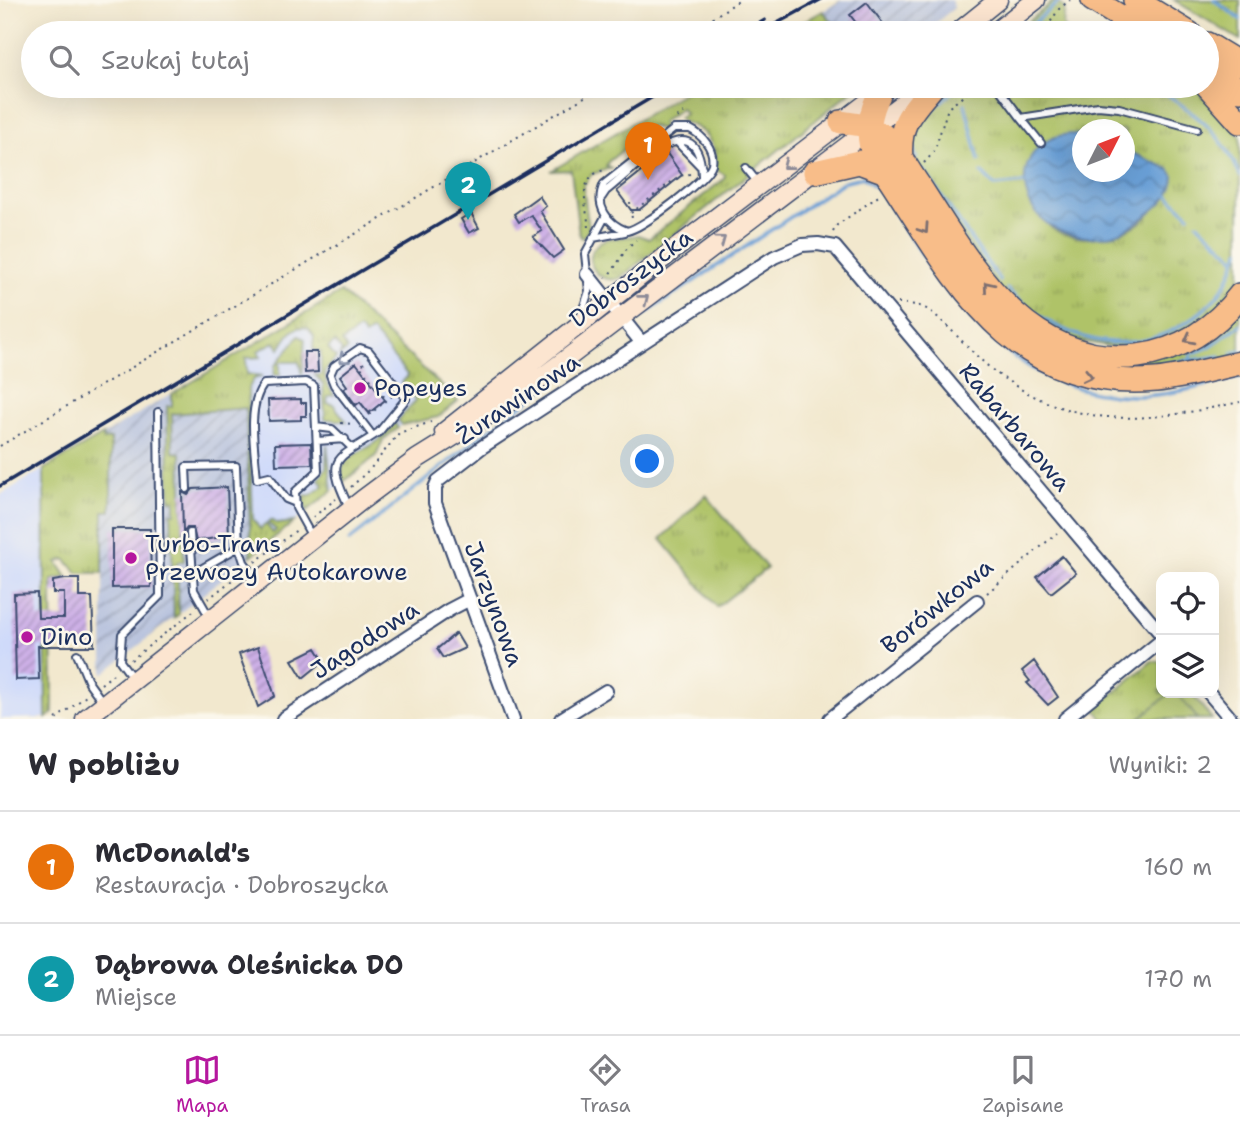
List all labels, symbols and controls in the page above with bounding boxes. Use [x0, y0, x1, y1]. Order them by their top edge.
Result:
search box [21, 21, 1219, 98]
icon: search [45, 41, 83, 79]
text: Szukaj tutaj [101, 42, 250, 77]
north arrow [1072, 119, 1135, 182]
pin: 1 [625, 122, 671, 180]
one-way arrow [783, 156, 795, 169]
pin: 2 [445, 162, 491, 220]
street label: Dobroszycka [563, 221, 699, 335]
one-way arrow [915, 221, 928, 234]
one-way arrow [713, 236, 726, 248]
one-way arrow [984, 281, 996, 294]
one-way arrow [636, 294, 648, 307]
one-way arrow [1184, 331, 1196, 345]
street label: Żurawinowa [450, 346, 586, 452]
one-way arrow [339, 350, 351, 363]
street label: Rabarbarowa [952, 356, 1078, 498]
one-way arrow [1082, 367, 1094, 382]
place label: Popeyes [374, 372, 467, 404]
marker: Popeyes [352, 380, 368, 396]
your location [630, 444, 664, 478]
place label: Turbo-Trans Przewozy Autokarowe [145, 528, 408, 588]
street label: Jarzynowa [457, 537, 531, 671]
marker: Turbo-Trans Przewozy Autokarowe [123, 550, 139, 566]
street label: Borówkowa [874, 551, 1000, 661]
map controls [1156, 572, 1219, 698]
button: locate [1156, 572, 1219, 635]
street label: Jagodowa [305, 593, 425, 687]
place label: Dino [41, 621, 92, 653]
marker: Dino [19, 629, 35, 645]
button: layers [1156, 635, 1219, 698]
text: W pobliżu [28, 744, 180, 785]
text: Wyniki: 2 [1108, 750, 1212, 780]
text: McDonald's [95, 835, 250, 870]
text: 1 [46, 852, 56, 882]
text: 160 m [1144, 852, 1212, 882]
text: Restauracja · Dobroszycka [95, 870, 388, 900]
text: Dąbrowa Oleśnicka DO [95, 947, 404, 982]
text: 2 [43, 964, 59, 994]
text: 170 m [1144, 964, 1212, 994]
text: Miejsce [95, 982, 177, 1012]
tab: Mapa [176, 1051, 228, 1118]
tab: Trasa [580, 1051, 631, 1118]
tab: Zapisane [982, 1051, 1064, 1118]

